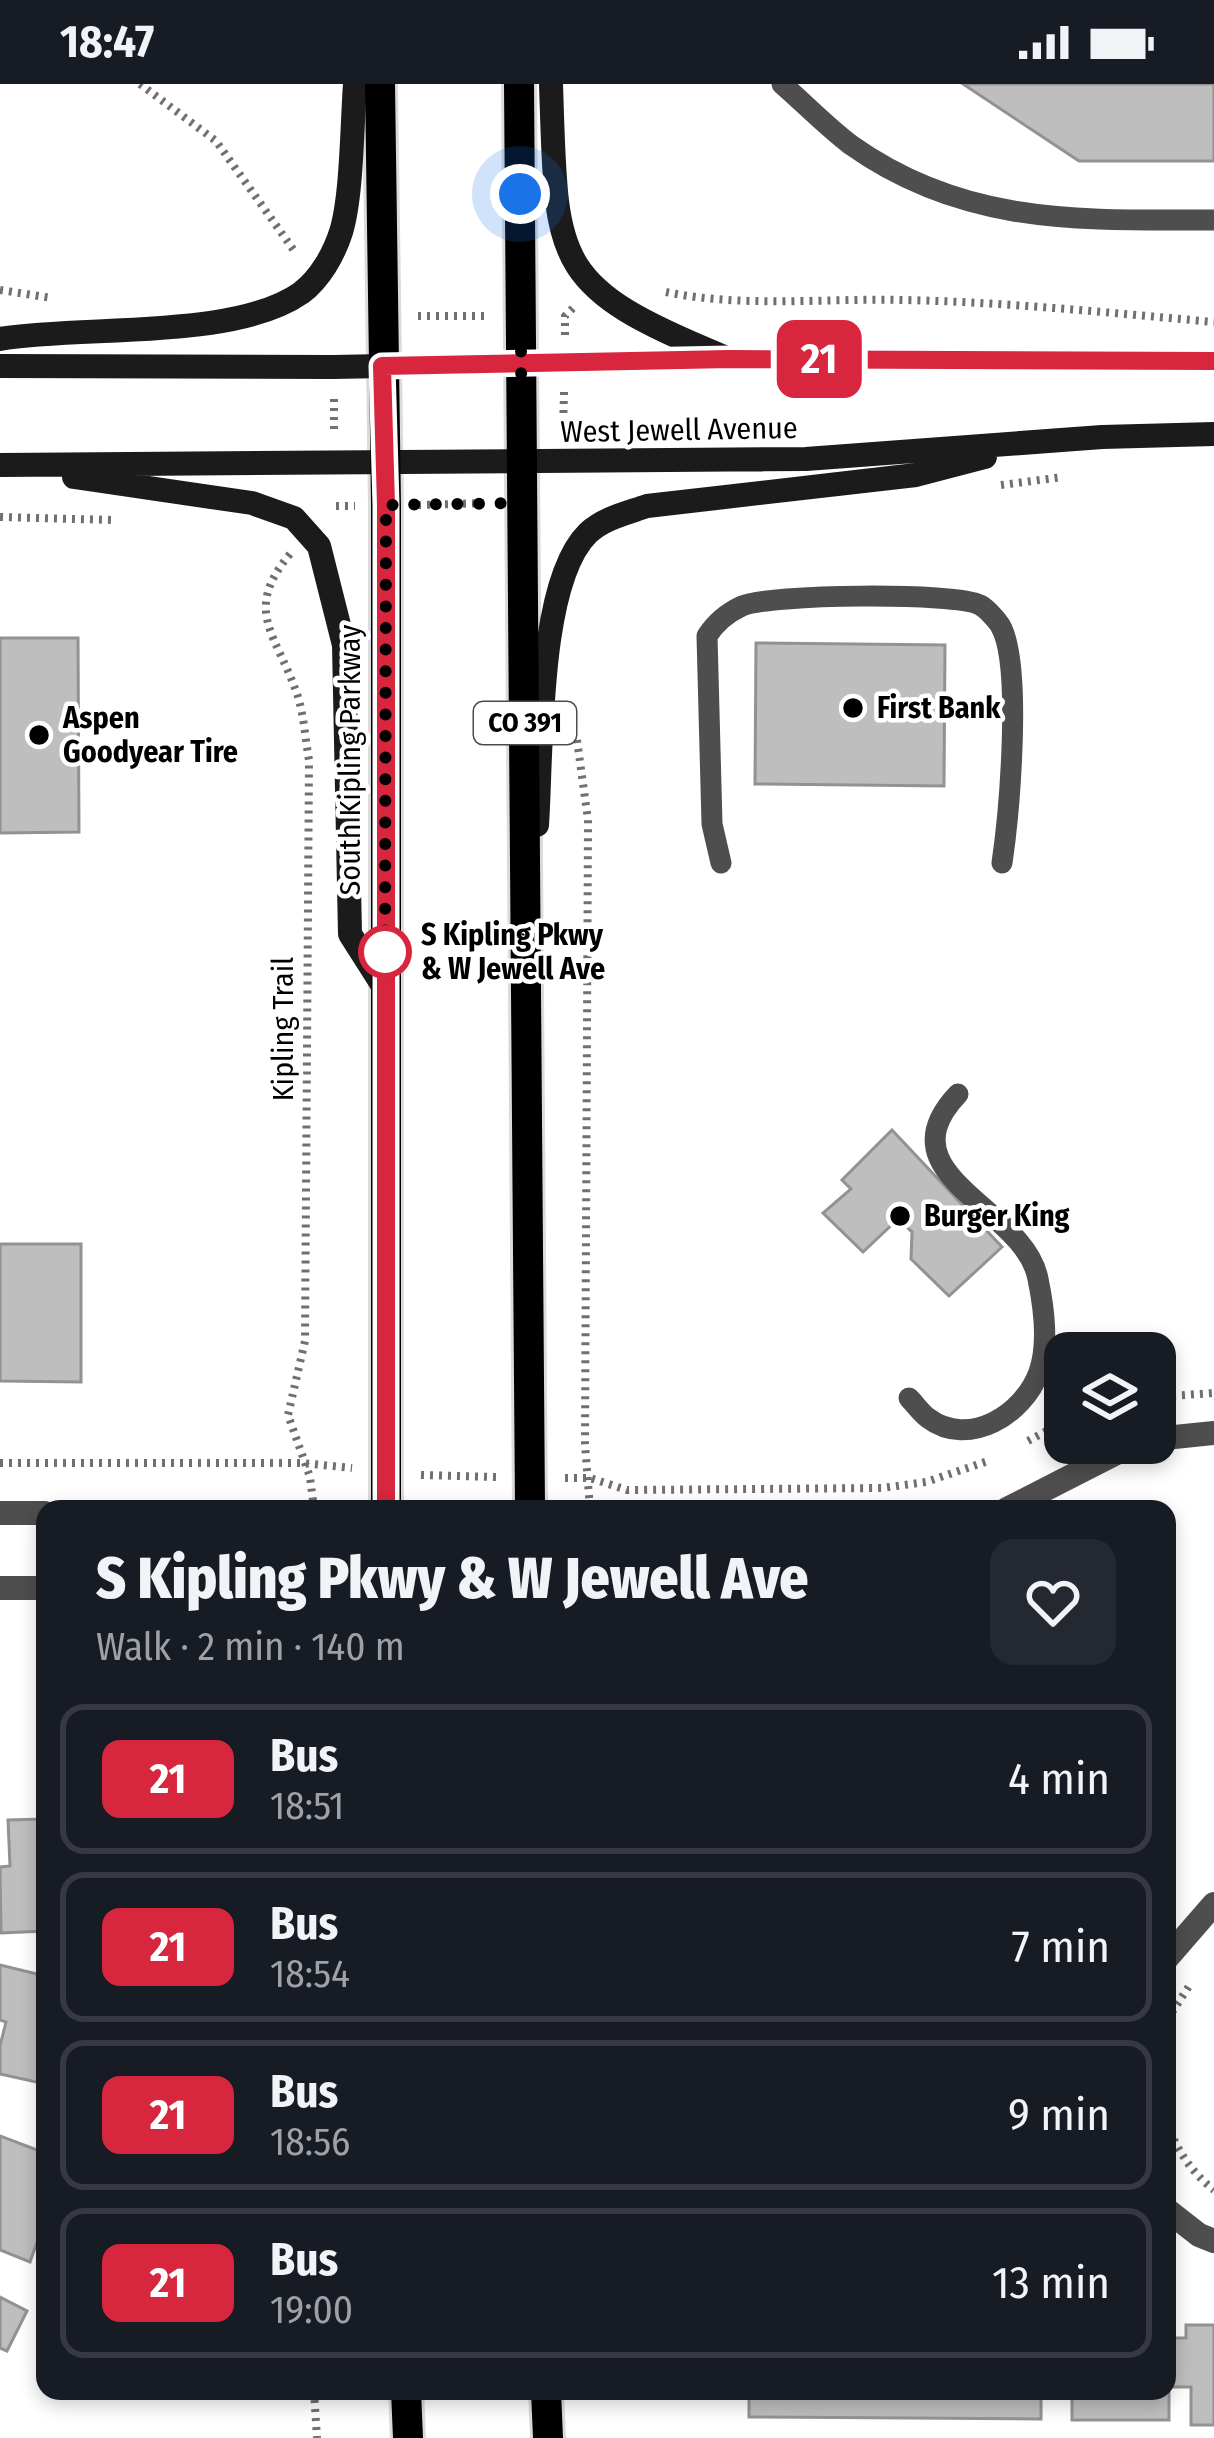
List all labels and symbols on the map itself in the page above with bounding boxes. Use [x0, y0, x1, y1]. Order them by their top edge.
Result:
your location [490, 164, 550, 224]
line badge: 21 [765, 320, 873, 398]
street label: West Jewell Avenue [560, 410, 798, 450]
street label: South Kipling Parkway [332, 624, 368, 896]
place label: First Bank [877, 690, 1001, 726]
marker: First Bank [840, 695, 866, 721]
place label: Aspen Goodyear Tire [62, 700, 238, 770]
road number: CO 391 [474, 702, 576, 744]
marker: Aspen Goodyear Tire [26, 722, 52, 748]
place label: S Kipling Pkwy & W Jewell Ave [421, 917, 605, 987]
marker: S Kipling Pkwy & W Jewell Ave [360, 927, 410, 977]
street label: Kipling Trail [265, 957, 301, 1101]
place label: Burger King [924, 1198, 1070, 1234]
marker: Burger King [887, 1203, 913, 1229]

